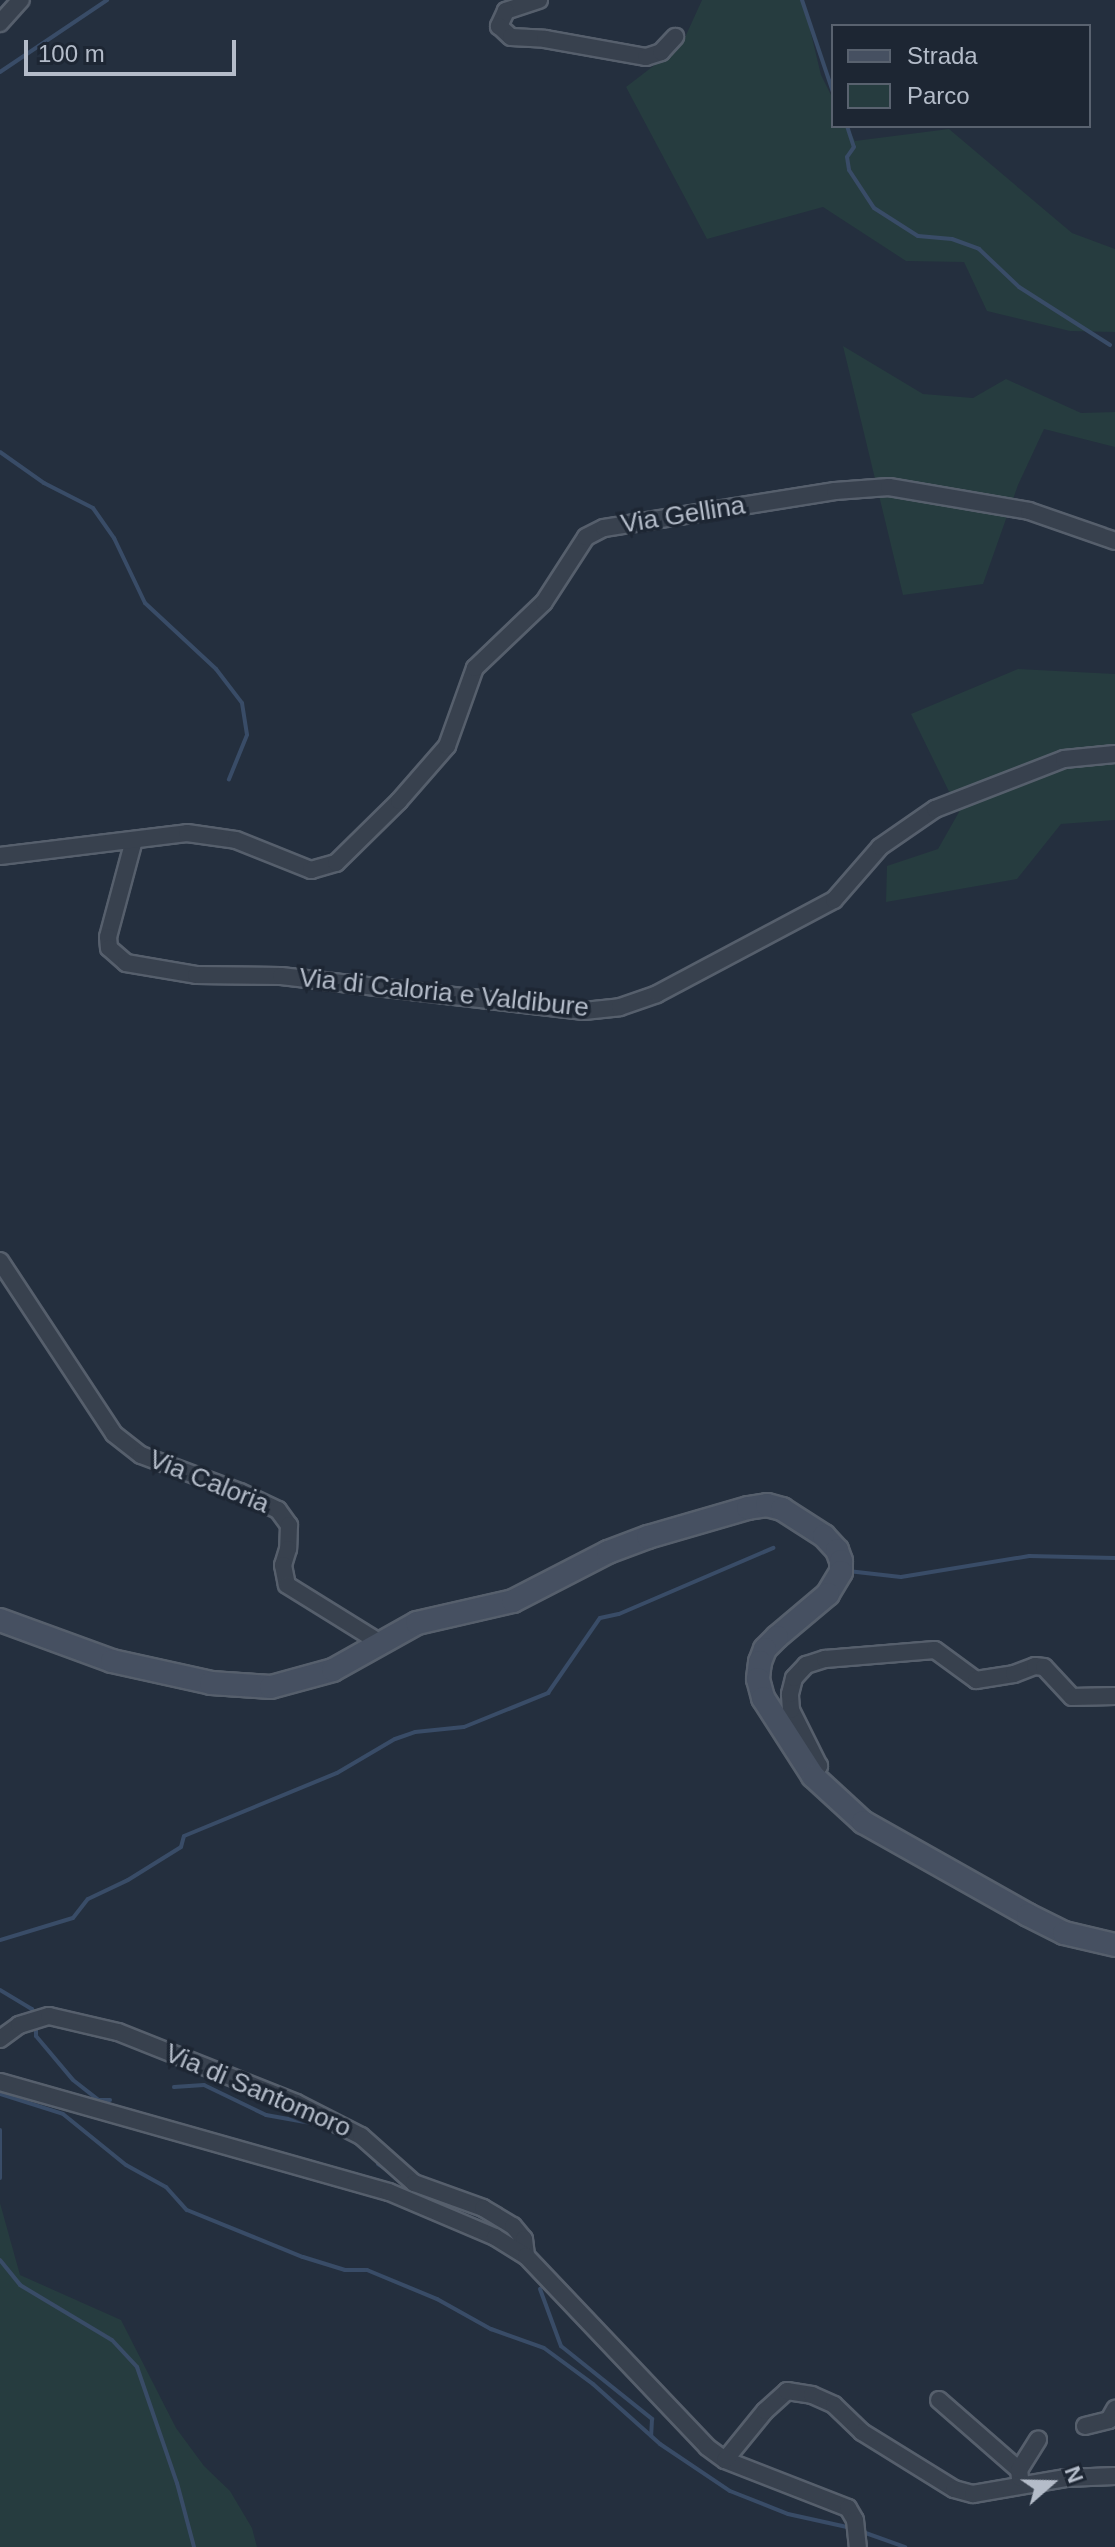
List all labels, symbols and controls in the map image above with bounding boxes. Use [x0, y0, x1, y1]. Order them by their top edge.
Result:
scale bar [28, 24, 240, 74]
legend [831, 24, 1091, 128]
text: 100 m [38, 40, 105, 67]
text: Strada [907, 42, 978, 69]
text: Parco [907, 82, 970, 109]
street label: Via Gellina [619, 490, 747, 540]
street label: Via di Caloria e Valdibure [298, 962, 590, 1024]
street label: Via Caloria [144, 1444, 274, 1520]
street label: Via di Santomoro [160, 2038, 356, 2144]
north arrow [1011, 2443, 1091, 2523]
text: N [1060, 2463, 1088, 2486]

